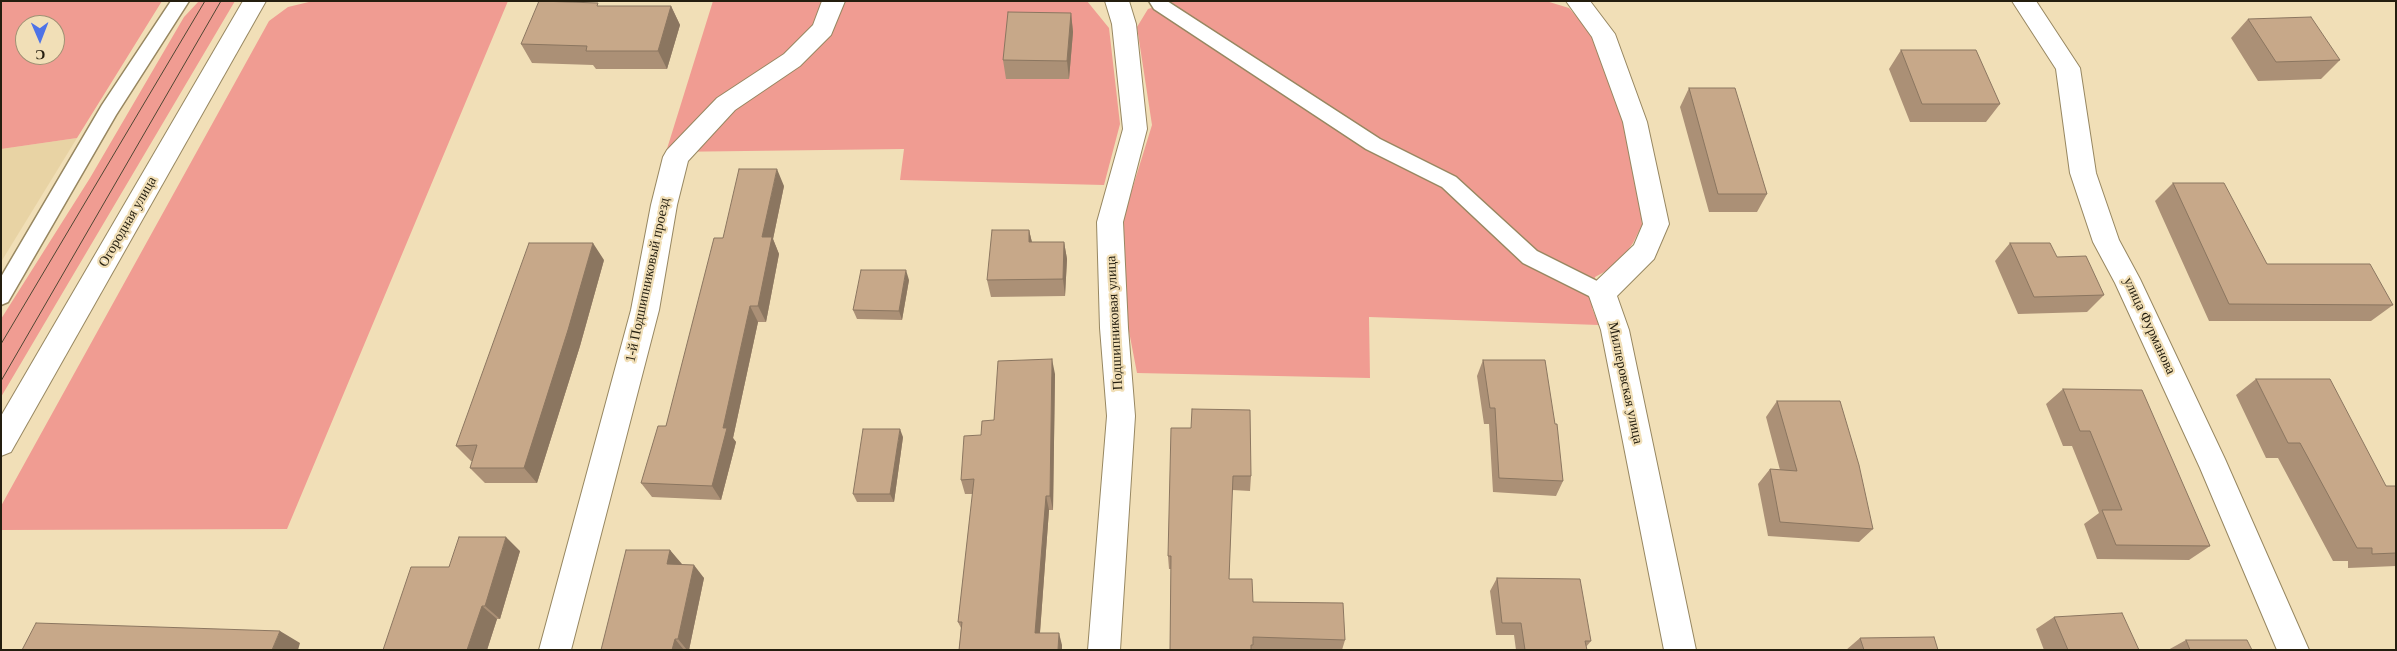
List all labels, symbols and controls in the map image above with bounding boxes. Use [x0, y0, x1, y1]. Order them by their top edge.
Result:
north arrow [15, 15, 65, 65]
text: С [35, 47, 45, 62]
street label: Огородная улица [95, 174, 161, 270]
street label: 1-й Подшипниковый проезд [622, 196, 674, 364]
street label: Подшипниковая улица [1103, 255, 1127, 391]
street label: улица Фурманова [2119, 275, 2179, 377]
street label: Миллеровская улица [1604, 321, 1646, 445]

